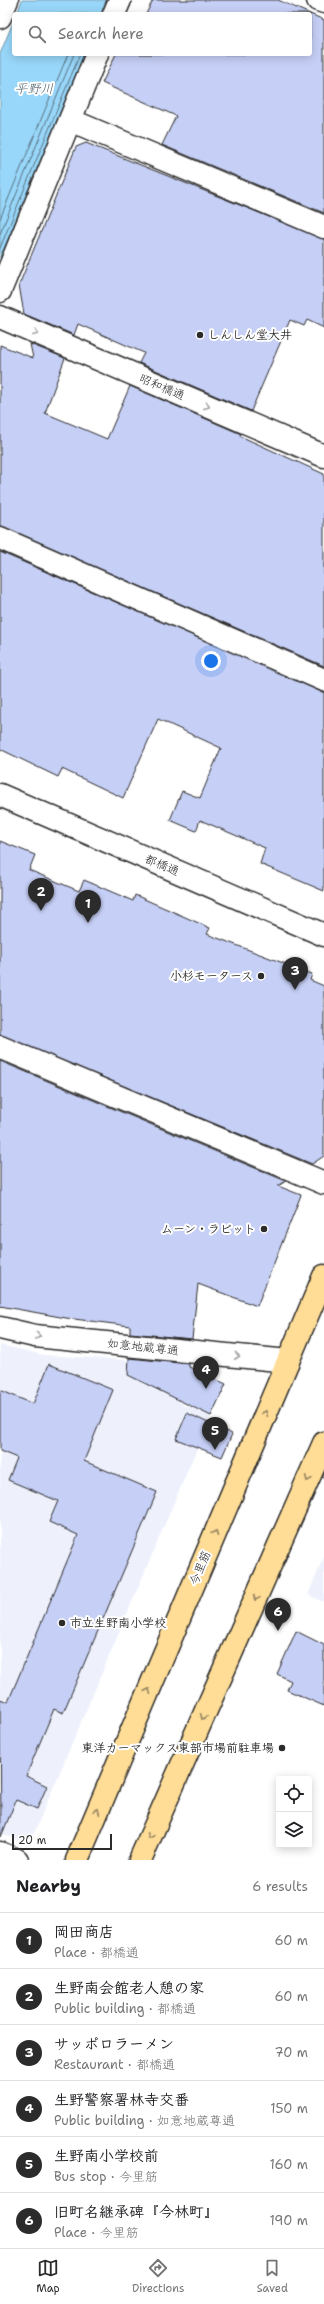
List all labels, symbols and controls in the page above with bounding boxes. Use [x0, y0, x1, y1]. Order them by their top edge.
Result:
search box [12, 12, 312, 56]
icon: search [26, 23, 48, 45]
text: Search here [58, 24, 144, 44]
water label: 平野川 [14, 80, 54, 97]
place label: しんしん堂大井 [208, 327, 292, 343]
one-way arrow [31, 328, 39, 336]
marker: しんしん堂大井 [195, 330, 205, 340]
street label: 昭和橋通 [137, 370, 187, 404]
one-way arrow [202, 401, 210, 409]
your location [201, 651, 221, 671]
street label: 都橋通 [142, 851, 182, 879]
pin: 2 [28, 878, 54, 911]
pin: 1 [75, 890, 101, 923]
pin: 3 [282, 957, 308, 990]
place label: 小杉モータース [170, 968, 253, 984]
marker: 小杉モータース [256, 971, 266, 981]
place label: ムーン・ラビット [161, 1221, 256, 1237]
marker: ムーン・ラビット [259, 1224, 269, 1234]
one-way arrow [35, 1331, 41, 1340]
street label: 如意地蔵尊通 [106, 1335, 180, 1359]
one-way arrow [234, 1352, 240, 1361]
pin: 4 [193, 1356, 219, 1389]
one-way arrow [261, 1410, 269, 1417]
pin: 5 [202, 1417, 228, 1450]
one-way arrow [305, 1475, 313, 1482]
one-way arrow [210, 1530, 218, 1537]
street label: 今里筋 [186, 1548, 214, 1588]
one-way arrow [252, 1594, 260, 1601]
pin: 6 [265, 1598, 291, 1631]
place label: 市立生野南小学校 [70, 1615, 166, 1631]
marker: 市立生野南小学校 [57, 1618, 67, 1628]
one-way arrow [143, 1688, 151, 1696]
one-way arrow [200, 1712, 208, 1720]
place label: 東洋カーマックス東部市場前駐車場 [82, 1740, 274, 1756]
marker: 東洋カーマックス東部市場前駐車場 [277, 1743, 287, 1753]
map controls [276, 1776, 312, 1848]
button: locate [276, 1776, 312, 1812]
one-way arrow [93, 1808, 101, 1815]
button: layers [276, 1812, 312, 1848]
scale bar [12, 1832, 112, 1851]
one-way arrow [147, 1832, 155, 1839]
text: 20 m [18, 1833, 46, 1848]
text: Nearby [16, 1875, 81, 1897]
text: 6 results [252, 1878, 308, 1895]
text: 岡田商店 [54, 1922, 114, 1942]
text: 1 [26, 1932, 32, 1949]
text: 60 m [275, 1932, 308, 1949]
text: Place · 都橋通 [54, 1944, 139, 1961]
text: 生野南会館老人憩の家 [54, 1978, 204, 1998]
text: 2 [24, 1988, 34, 2005]
text: 60 m [275, 1988, 308, 2005]
text: Public building · 都橋通 [54, 2000, 196, 2017]
text: サッポロラーメン [54, 2034, 174, 2054]
text: 3 [24, 2044, 34, 2061]
text: 70 m [274, 2044, 308, 2061]
text: Restaurant · 都橋通 [54, 2056, 175, 2073]
text: 生野警察署林寺交番 [54, 2090, 189, 2110]
text: 4 [24, 2100, 34, 2117]
text: 150 m [270, 2100, 308, 2117]
text: Public building · 如意地蔵尊通 [54, 2112, 235, 2129]
text: 生野南小学校前 [54, 2146, 159, 2166]
text: 5 [25, 2156, 33, 2173]
text: 160 m [270, 2156, 308, 2173]
text: Bus stop · 今里筋 [54, 2168, 158, 2185]
text: 旧町名継承碑『今林町』 [54, 2202, 219, 2222]
text: 6 [24, 2212, 34, 2229]
text: 190 m [269, 2212, 308, 2229]
text: Place · 今里筋 [54, 2224, 139, 2241]
tab: Map [36, 2257, 60, 2296]
tab: Directions [132, 2257, 184, 2296]
tab: Saved [257, 2257, 288, 2296]

